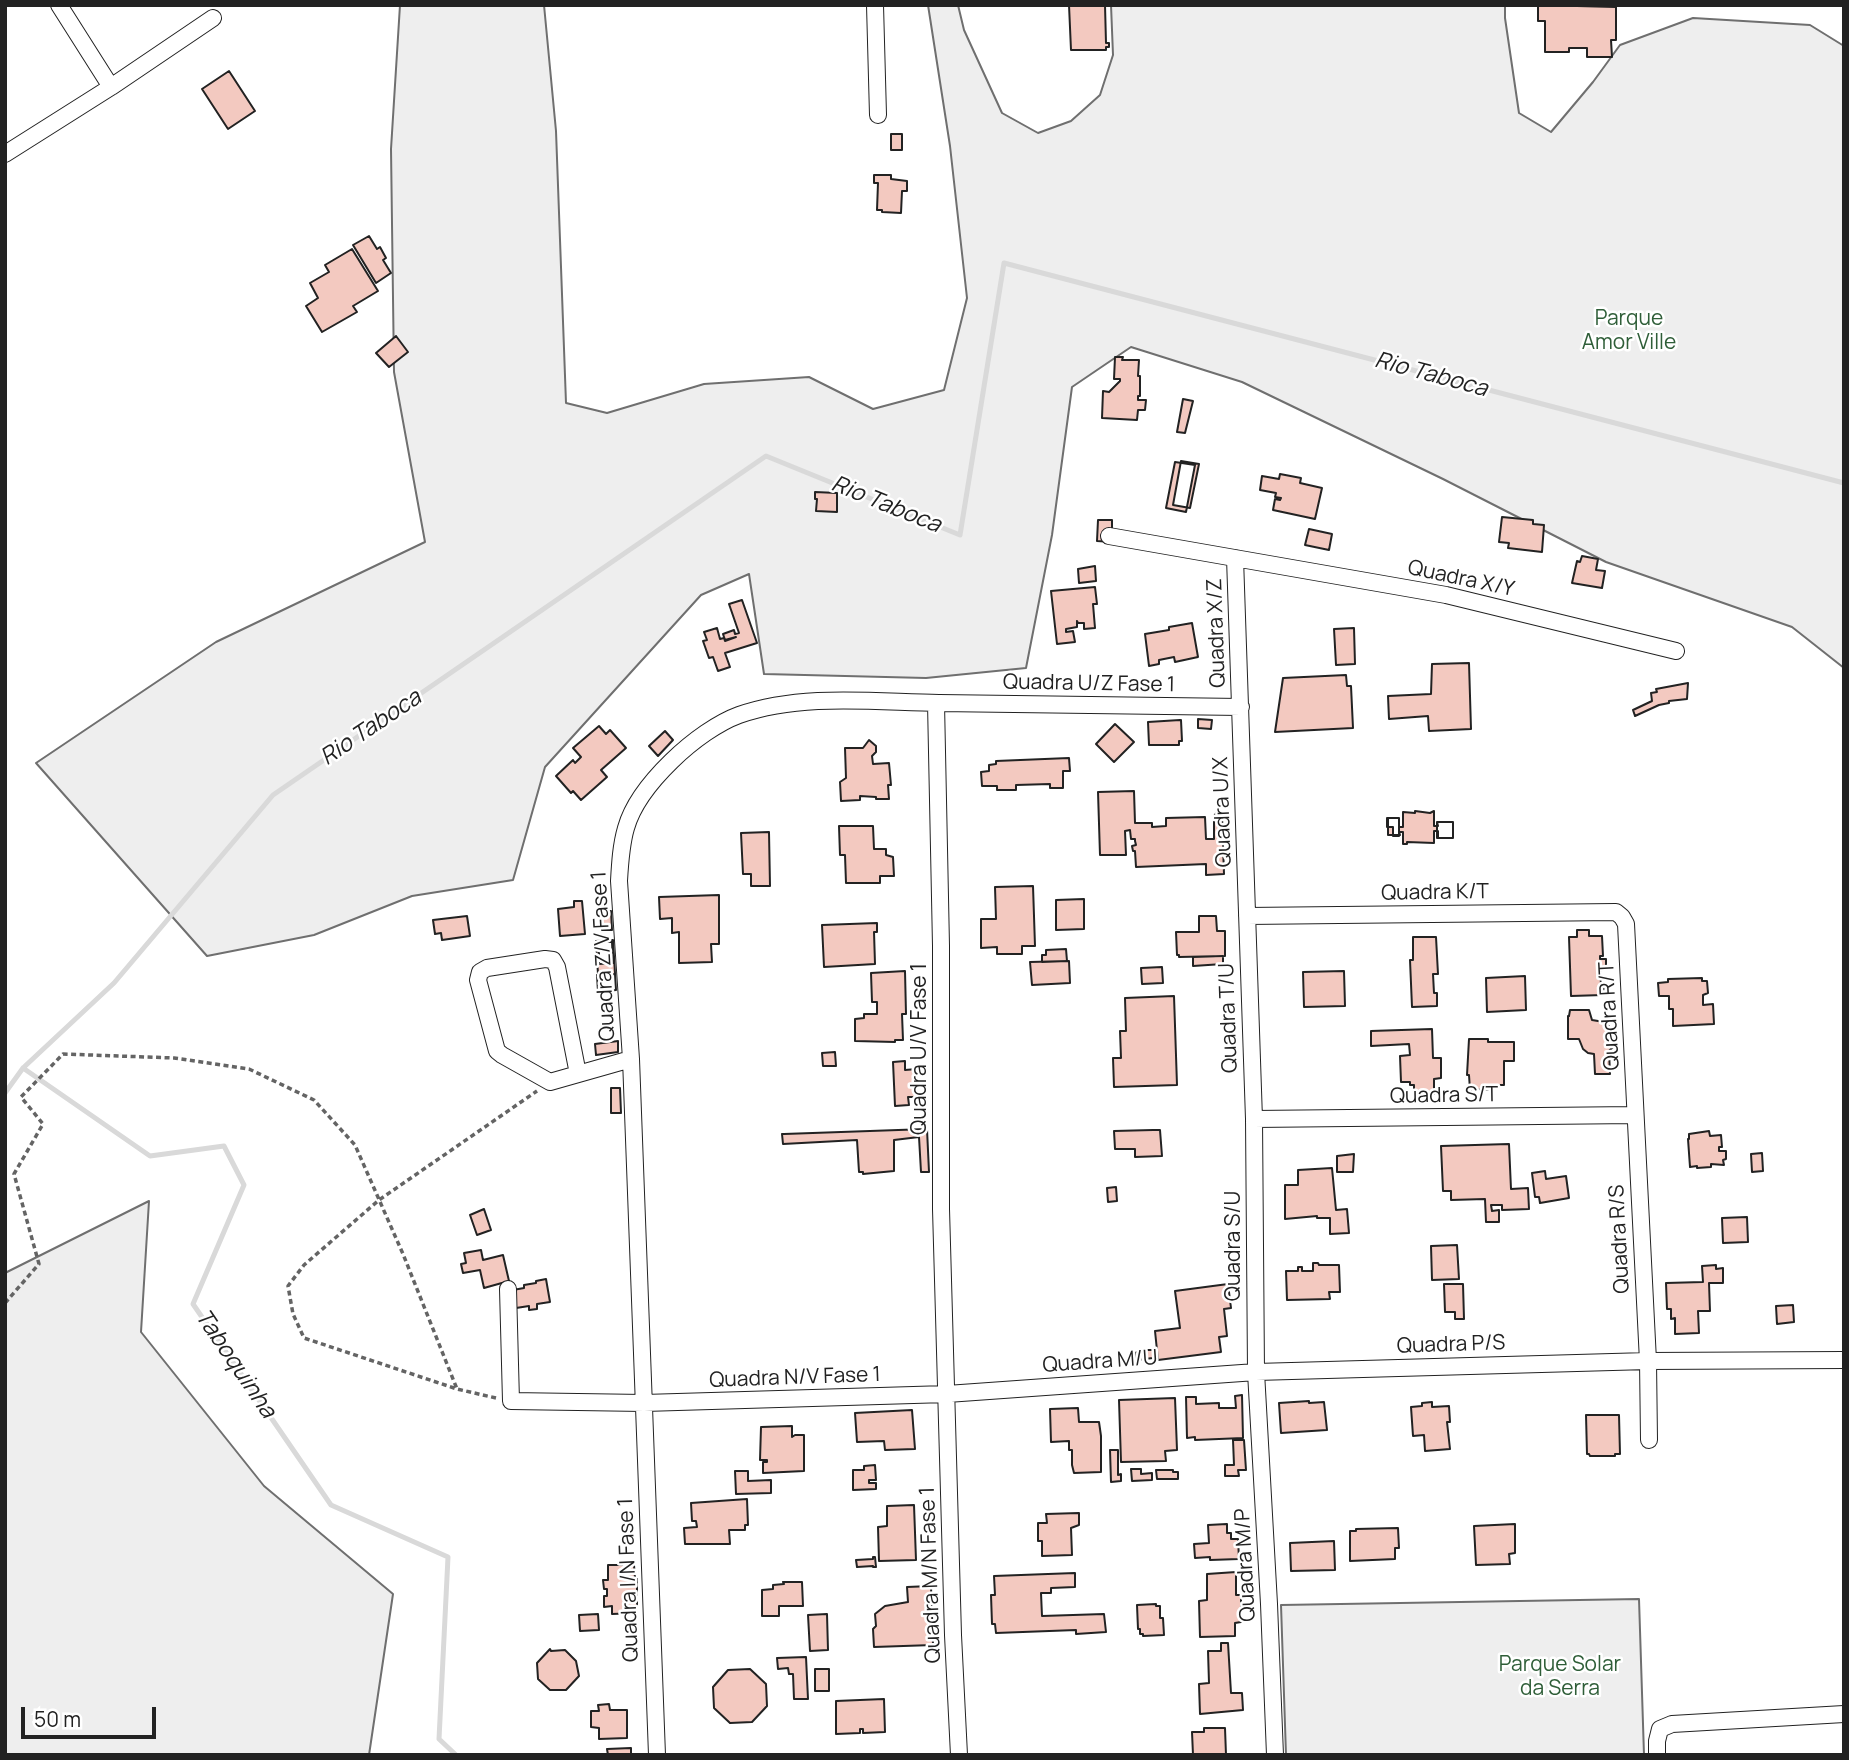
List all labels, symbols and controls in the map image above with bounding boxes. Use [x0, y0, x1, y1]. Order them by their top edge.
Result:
park label: Parque Amor Ville [1582, 306, 1676, 356]
water label: Rio Taboca [1372, 347, 1490, 403]
water label: Rio Taboca [827, 471, 945, 539]
street label: Quadra X/Y [1405, 555, 1517, 603]
street label: Quadra X/Z [1202, 578, 1232, 688]
street label: Quadra U/Z Fase 1 [1003, 670, 1175, 698]
water label: Rio Taboca [315, 684, 427, 772]
street label: Quadra U/X [1208, 756, 1238, 868]
street label: Quadra Z/V Fase 1 [587, 870, 621, 1042]
street label: Quadra K/T [1381, 879, 1489, 907]
street label: Quadra R/T [1595, 961, 1625, 1071]
street label: Quadra T/U [1214, 962, 1244, 1074]
street label: Quadra U/V Fase 1 [907, 963, 933, 1135]
street label: Quadra S/T [1390, 1082, 1498, 1110]
street label: Quadra R/S [1605, 1184, 1635, 1294]
street label: Quadra S/U [1221, 1191, 1247, 1301]
water label: Taboquinha [189, 1305, 281, 1423]
street label: Quadra P/S [1396, 1331, 1506, 1359]
street label: Quadra M/U [1042, 1345, 1158, 1379]
street label: Quadra N/V Fase 1 [709, 1362, 881, 1394]
street label: Quadra M/N Fase 1 [915, 1486, 947, 1664]
street label: Quadra I/N Fase 1 [614, 1498, 644, 1662]
street label: Quadra M/P [1230, 1508, 1262, 1622]
park label: Parque Solar da Serra [1499, 1652, 1621, 1702]
scale bar [24, 1694, 159, 1738]
text: 50 m [34, 1705, 81, 1733]

